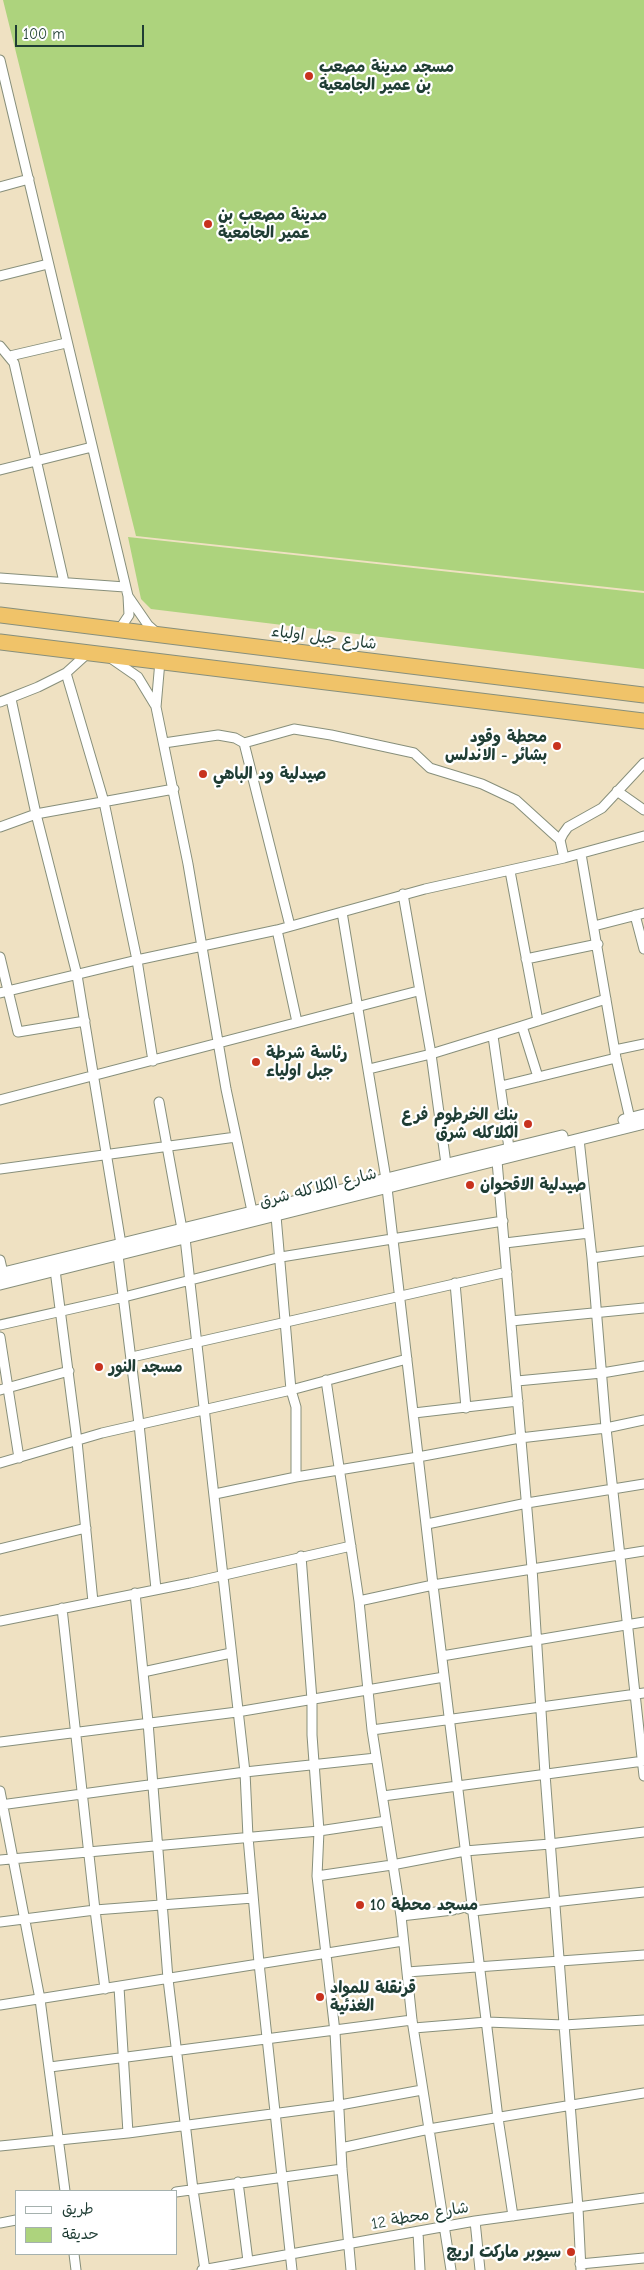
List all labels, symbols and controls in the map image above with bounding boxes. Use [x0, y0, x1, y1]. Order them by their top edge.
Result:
scale bar [18, 15, 146, 47]
text: 100 m [23, 25, 65, 43]
place label: مسجد مدينة مصعب بن عمير الجامعية [319, 57, 454, 95]
marker: مسجد مدينة مصعب بن عمير الجامعية [303, 70, 315, 82]
place label: مدينة مصعب بن عمير الجامعية [218, 205, 327, 243]
marker: مدينة مصعب بن عمير الجامعية [202, 218, 214, 230]
street label: شارع جبل اولياء [270, 622, 378, 654]
place label: محطة وقود بشائر - الاندلس [445, 727, 547, 765]
marker: محطة وقود بشائر - الاندلس [551, 740, 563, 752]
place label: صيدلية ود الباهي [213, 764, 326, 784]
marker: صيدلية ود الباهي [197, 768, 209, 780]
place label: رئاسة شرطة جبل اولياء [266, 1043, 347, 1081]
marker: رئاسة شرطة جبل اولياء [250, 1056, 262, 1068]
place label: بنك الخرطوم فرع الكلاكله شرق [401, 1105, 518, 1143]
marker: بنك الخرطوم فرع الكلاكله شرق [522, 1118, 534, 1130]
street label: شارع الكلاكله شرق [257, 1164, 379, 1212]
place label: صيدلية الاقحوان [480, 1175, 586, 1195]
marker: صيدلية الاقحوان [464, 1179, 476, 1191]
place label: مسجد النور [109, 1357, 183, 1377]
marker: مسجد النور [93, 1361, 105, 1373]
place label: مسجد محطة 10 [370, 1895, 478, 1915]
marker: مسجد محطة 10 [354, 1899, 366, 1911]
place label: قرنقلة للمواد الغذئية [330, 1978, 416, 2016]
marker: قرنقلة للمواد الغذئية [314, 1991, 326, 2003]
legend [15, 2190, 178, 2255]
street label: شارع محطة 12 [370, 2198, 470, 2234]
text: طريق [62, 2200, 94, 2218]
text: حديقة [62, 2225, 99, 2243]
place label: سيوبر ماركت اريج [447, 2242, 561, 2262]
marker: سيوبر ماركت اريج [565, 2246, 577, 2258]

